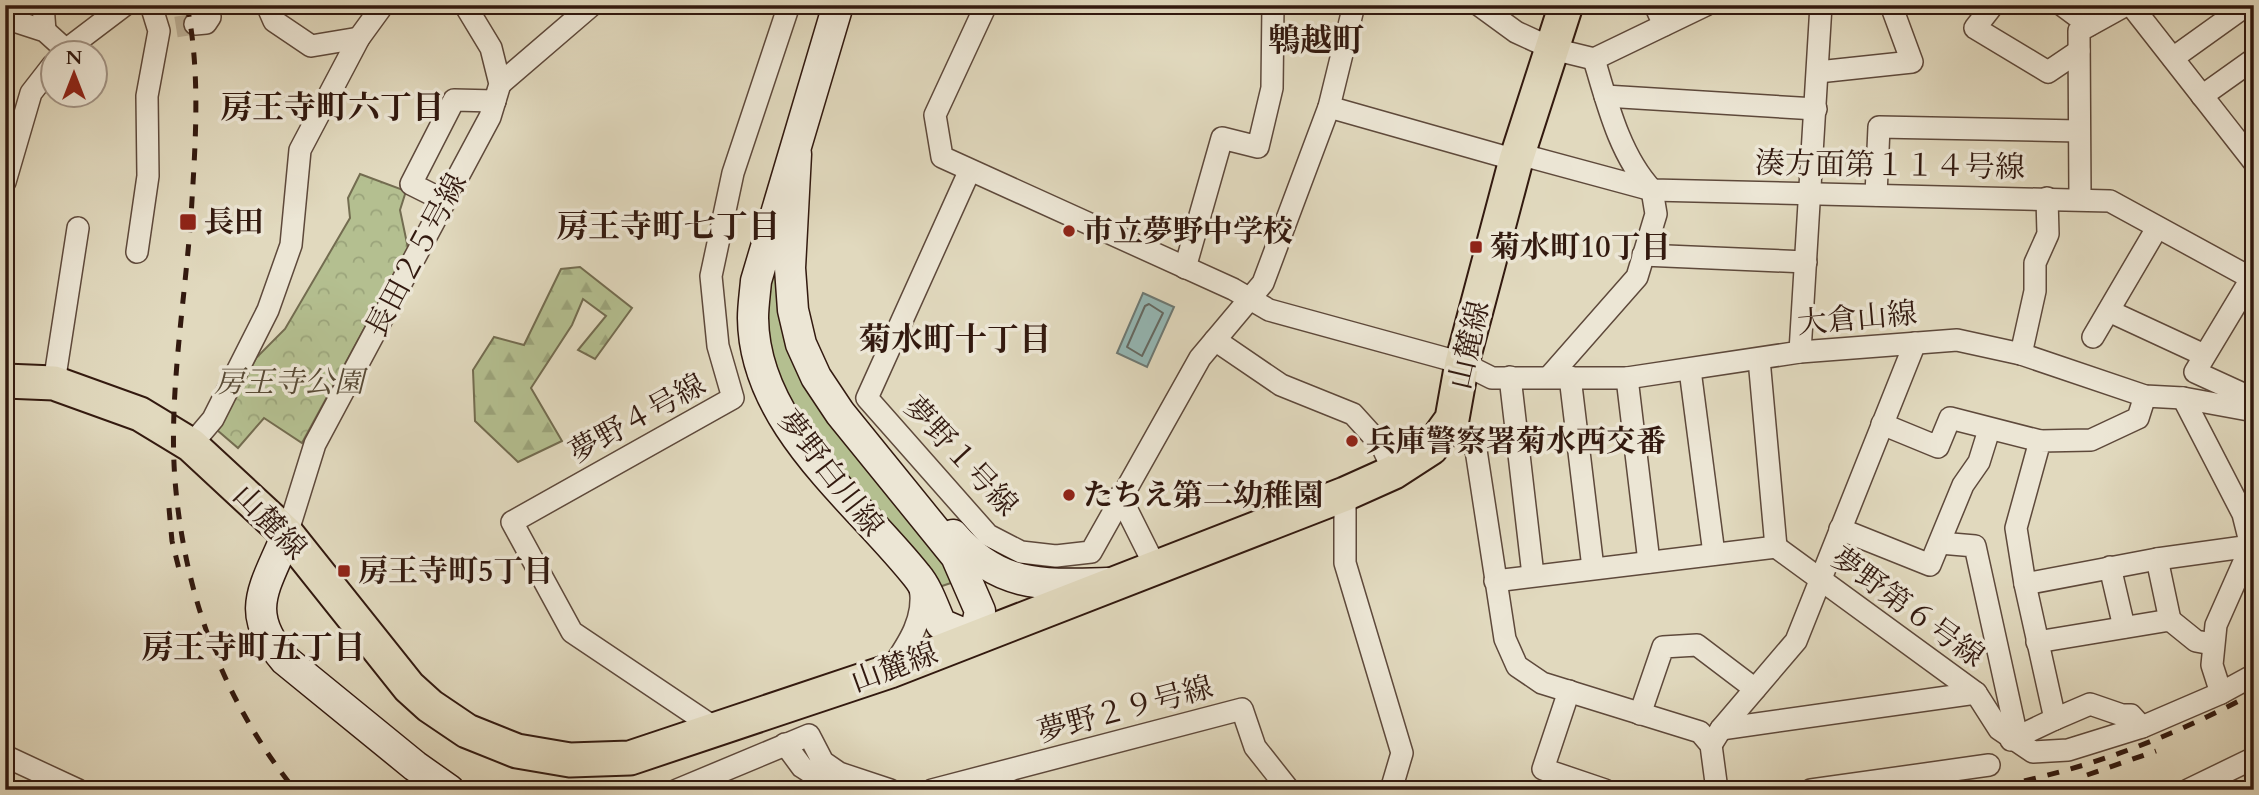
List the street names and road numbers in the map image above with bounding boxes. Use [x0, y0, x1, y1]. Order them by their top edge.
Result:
street label: 湊方面第１１４号線 [1755, 143, 2025, 188]
street label: 長田２５号線 [356, 166, 477, 344]
street label: 大倉山線 [1795, 293, 1919, 344]
street label: 山麓線 [1439, 297, 1500, 394]
street label: 夢野４号線 [562, 364, 713, 473]
street label: 夢野１号線 [894, 388, 1027, 525]
street label: 夢野白川線 [768, 402, 893, 545]
street label: 山麓線 [224, 476, 316, 569]
street label: 夢野第６号線 [1823, 538, 1993, 677]
street label: 山麓線 [845, 633, 943, 702]
street label: 夢野２９号線 [1033, 666, 1217, 753]

